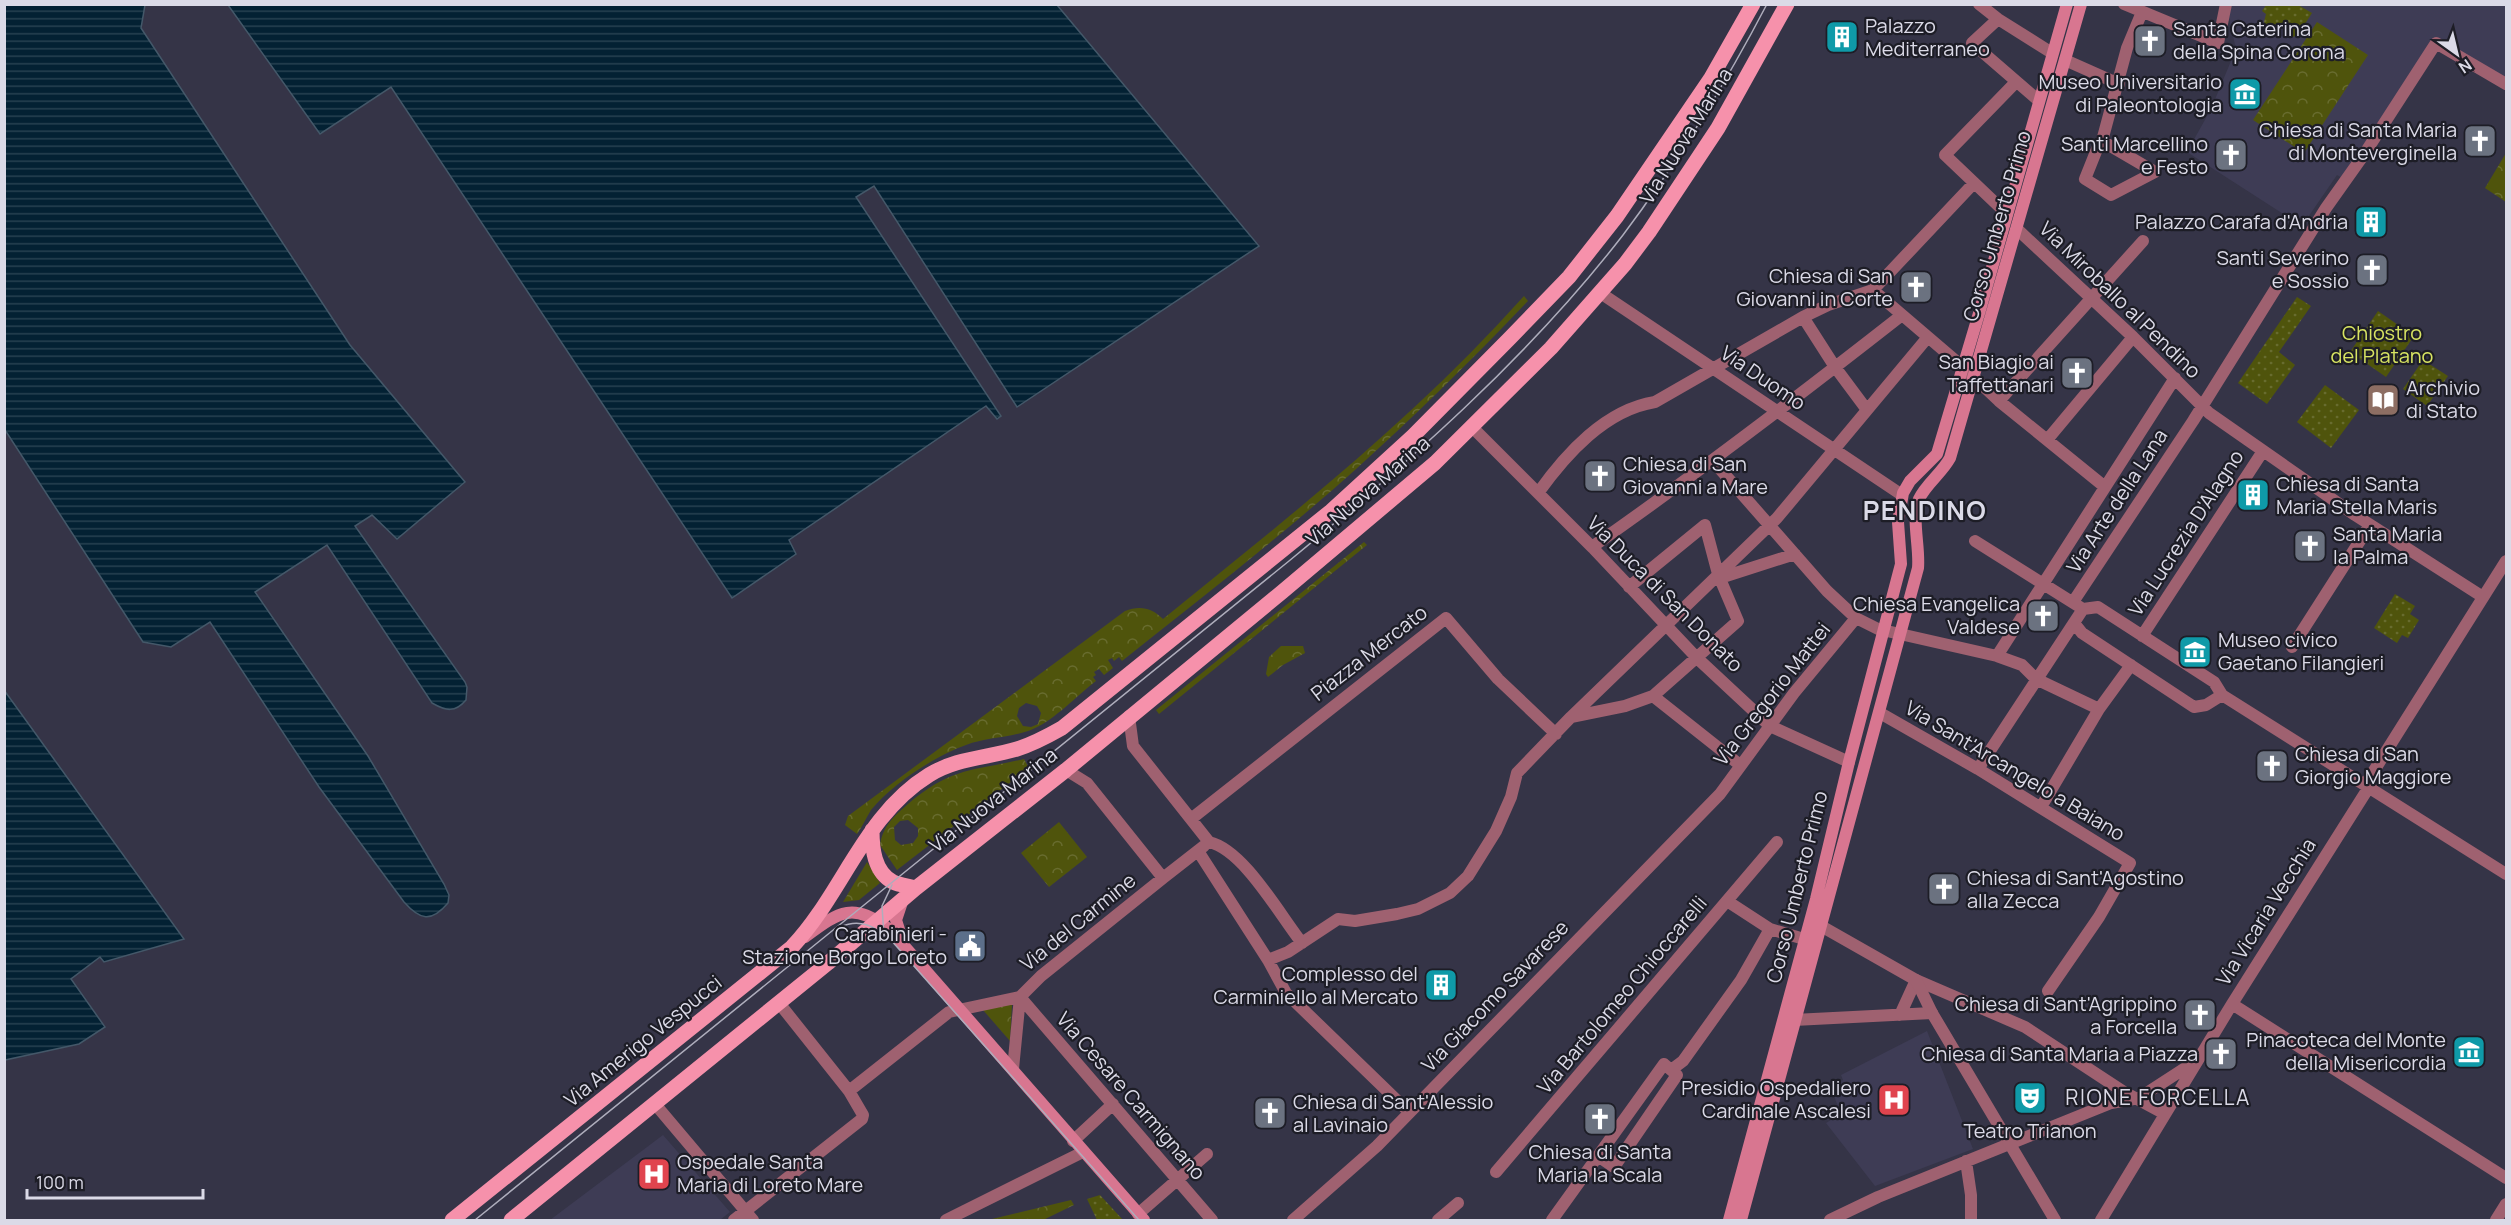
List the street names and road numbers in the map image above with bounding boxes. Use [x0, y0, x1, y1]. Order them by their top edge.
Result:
street label: Via Nuova Marina [1633, 62, 1738, 209]
street label: Corso Umberto Primo [1956, 127, 2037, 324]
street label: Via Miroballo al Pendino [2034, 215, 2207, 384]
street label: Via Duomo [1715, 339, 1811, 416]
street label: Via Arte della Lana [2060, 423, 2173, 578]
street label: Via Nuova Marina [1300, 429, 1435, 552]
street label: Via Lucrezia D'Alagno [2122, 444, 2250, 621]
street label: Via Duca di San Donato [1581, 510, 1749, 678]
street label: Piazza Mercato [1305, 599, 1433, 707]
street label: Via Gregorio Mattei [1707, 617, 1836, 771]
street label: Via Sant'Arcangelo a Baiano [1900, 694, 2130, 847]
street label: Via Nuova Marina [923, 741, 1062, 858]
street label: Corso Umberto Primo [1760, 788, 1834, 986]
street label: Via Vicaria Vecchia [2209, 833, 2322, 991]
street label: Via del Carmine [1014, 867, 1141, 977]
street label: Via Bartolomeo Chioccarelli [1531, 890, 1713, 1099]
street label: Via Giacomo Savarese [1415, 914, 1574, 1077]
street label: Via Amerigo Vespucci [558, 969, 727, 1113]
street label: Via Cesare Carmignano [1051, 1006, 1212, 1186]

